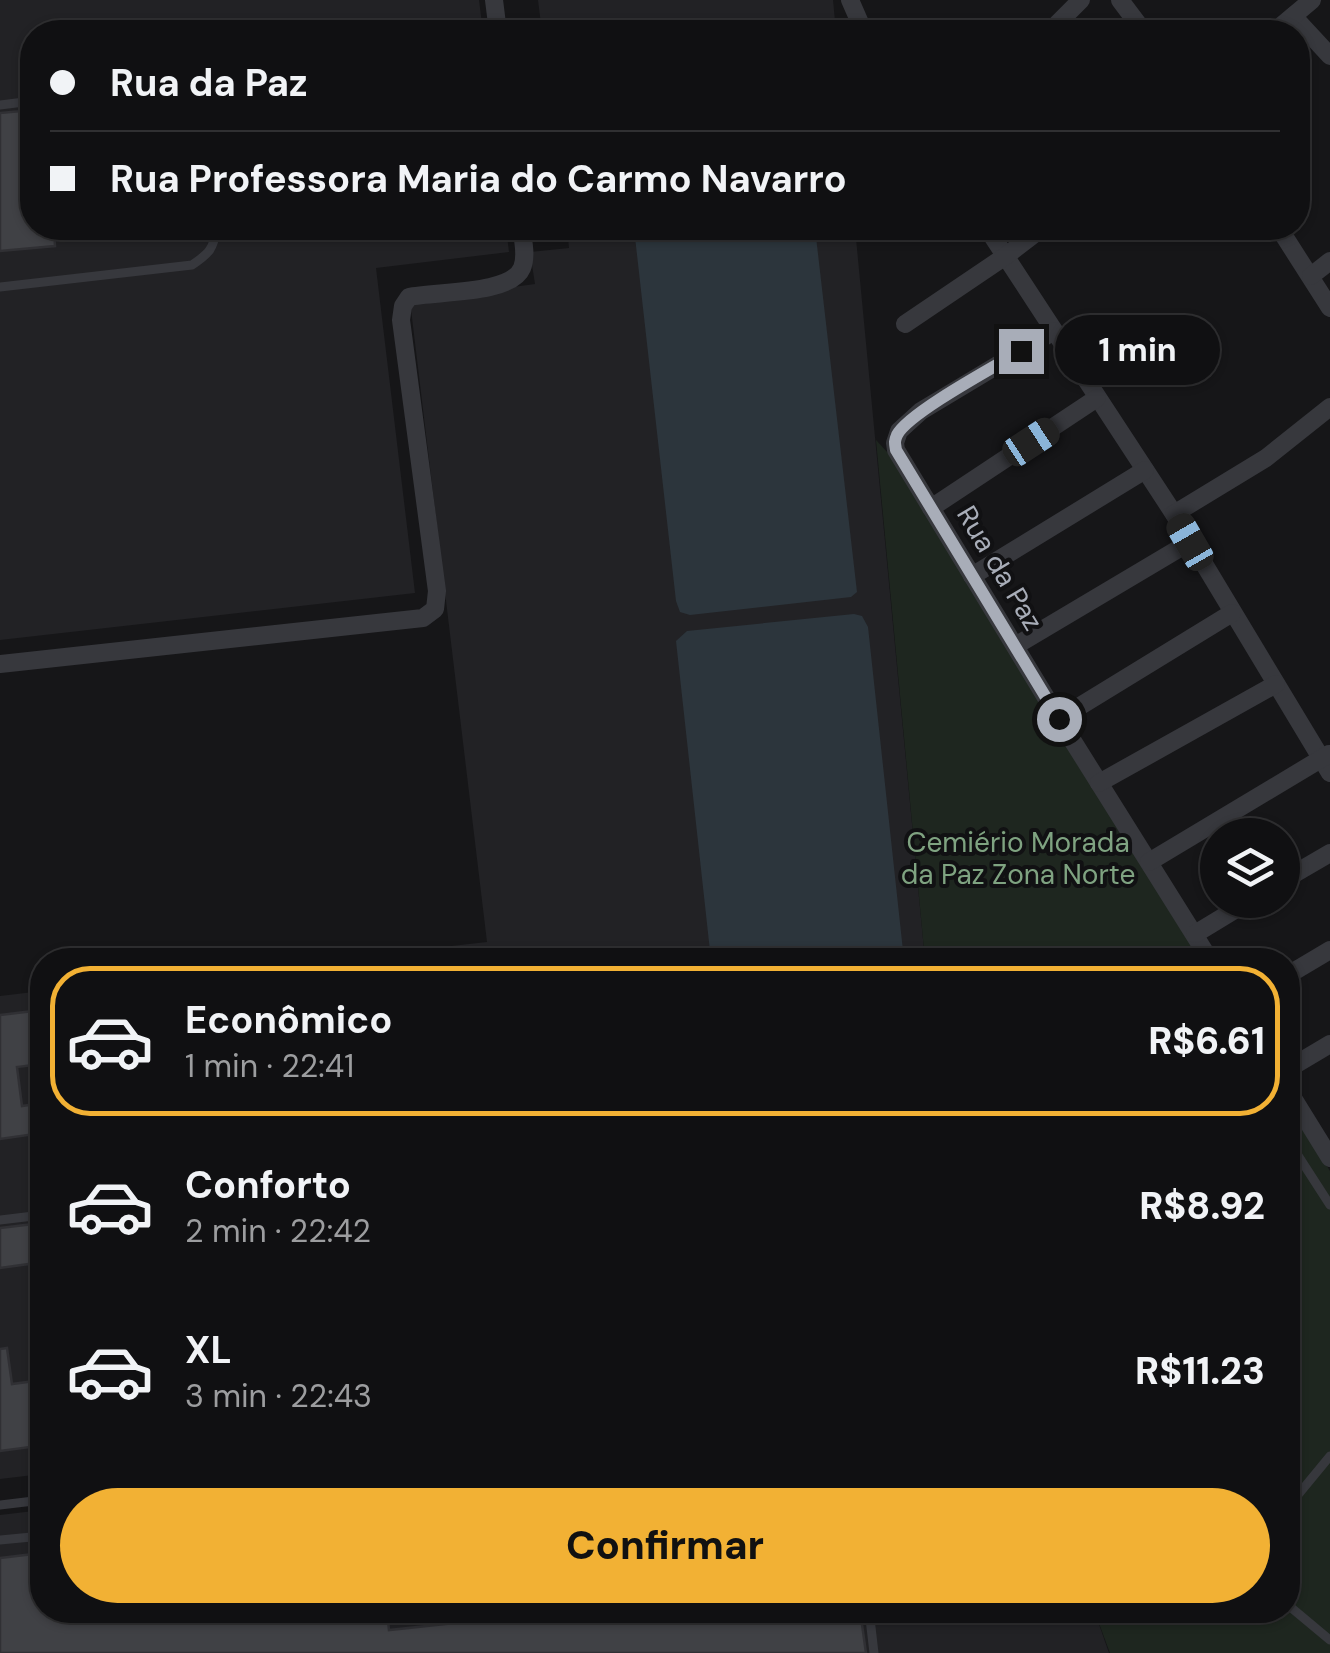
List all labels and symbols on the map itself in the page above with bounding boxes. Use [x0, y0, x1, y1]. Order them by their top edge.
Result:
callout: 1 min [1056, 316, 1221, 386]
route end [999, 329, 1044, 374]
car [998, 413, 1064, 471]
street label: Rua da Paz [948, 499, 1052, 637]
car [1162, 509, 1218, 575]
route start [1037, 697, 1082, 742]
park label: Cemiério Morada da Paz Zona Norte [901, 824, 1135, 893]

